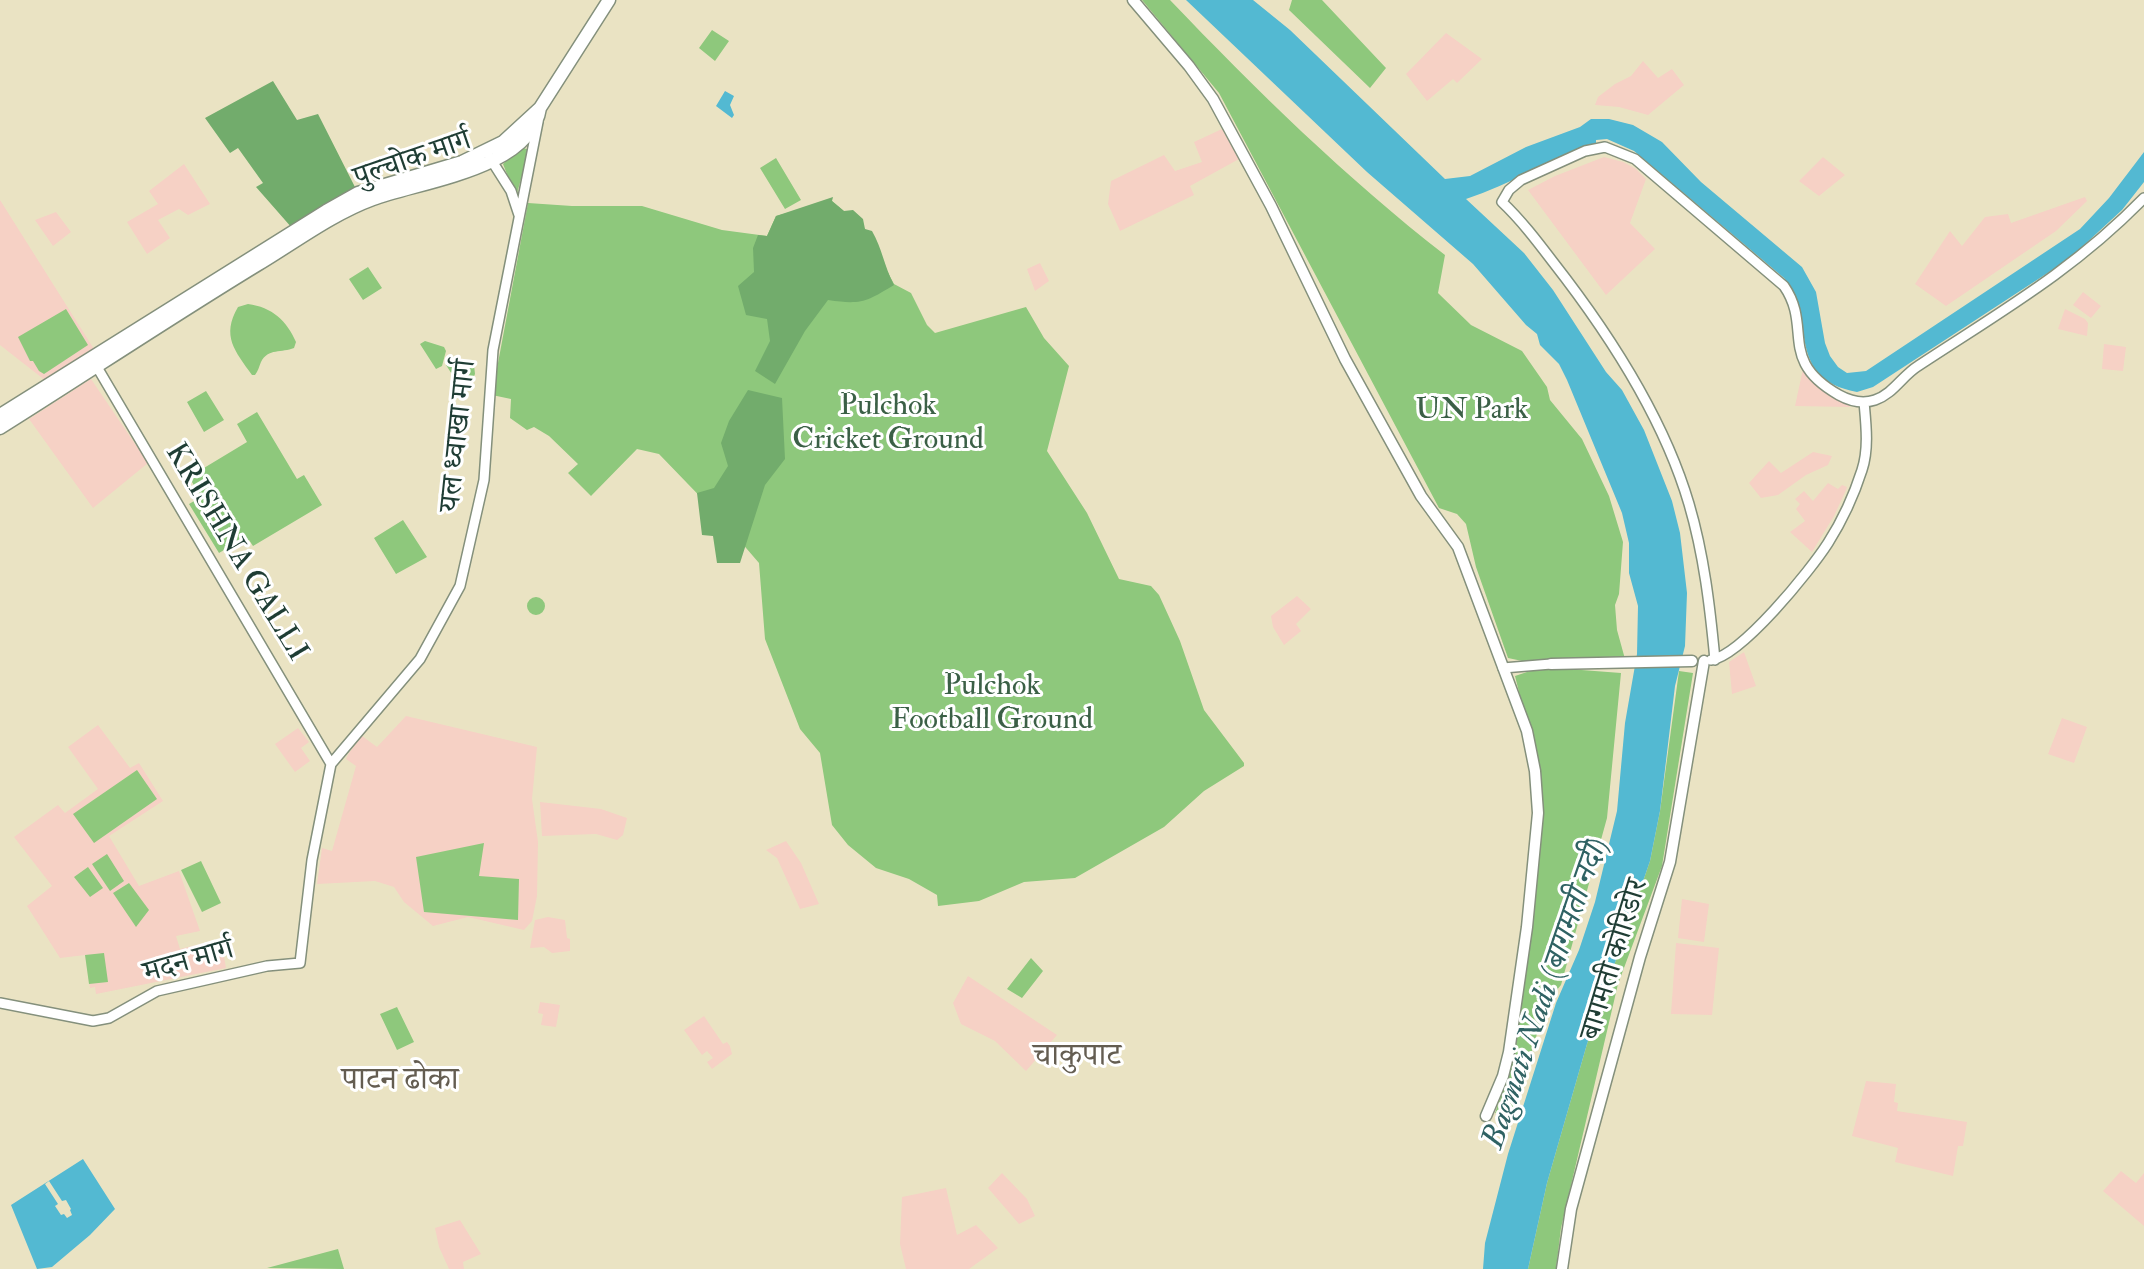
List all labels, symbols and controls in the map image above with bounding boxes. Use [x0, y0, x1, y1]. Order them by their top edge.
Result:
street label: पुल्चोक मार्ग [350, 124, 476, 198]
street label: यल ध्वाखा मार्ग [434, 358, 486, 514]
park label: Pulchok Cricket Ground [792, 390, 984, 460]
park label: UN Park [1416, 394, 1528, 430]
street label: KRISHNA GALLI [156, 438, 314, 668]
park label: Pulchok Football Ground [891, 670, 1093, 740]
water label: Bagmati Nadi (बागमती नदी) [1476, 834, 1618, 1154]
street label: बागमती कोरिडोर [1574, 875, 1658, 1045]
street label: मदन मार्ग [140, 933, 238, 993]
district label: चाकुपाट [1033, 1039, 1121, 1077]
district label: पाटन ढोका [341, 1063, 459, 1101]

